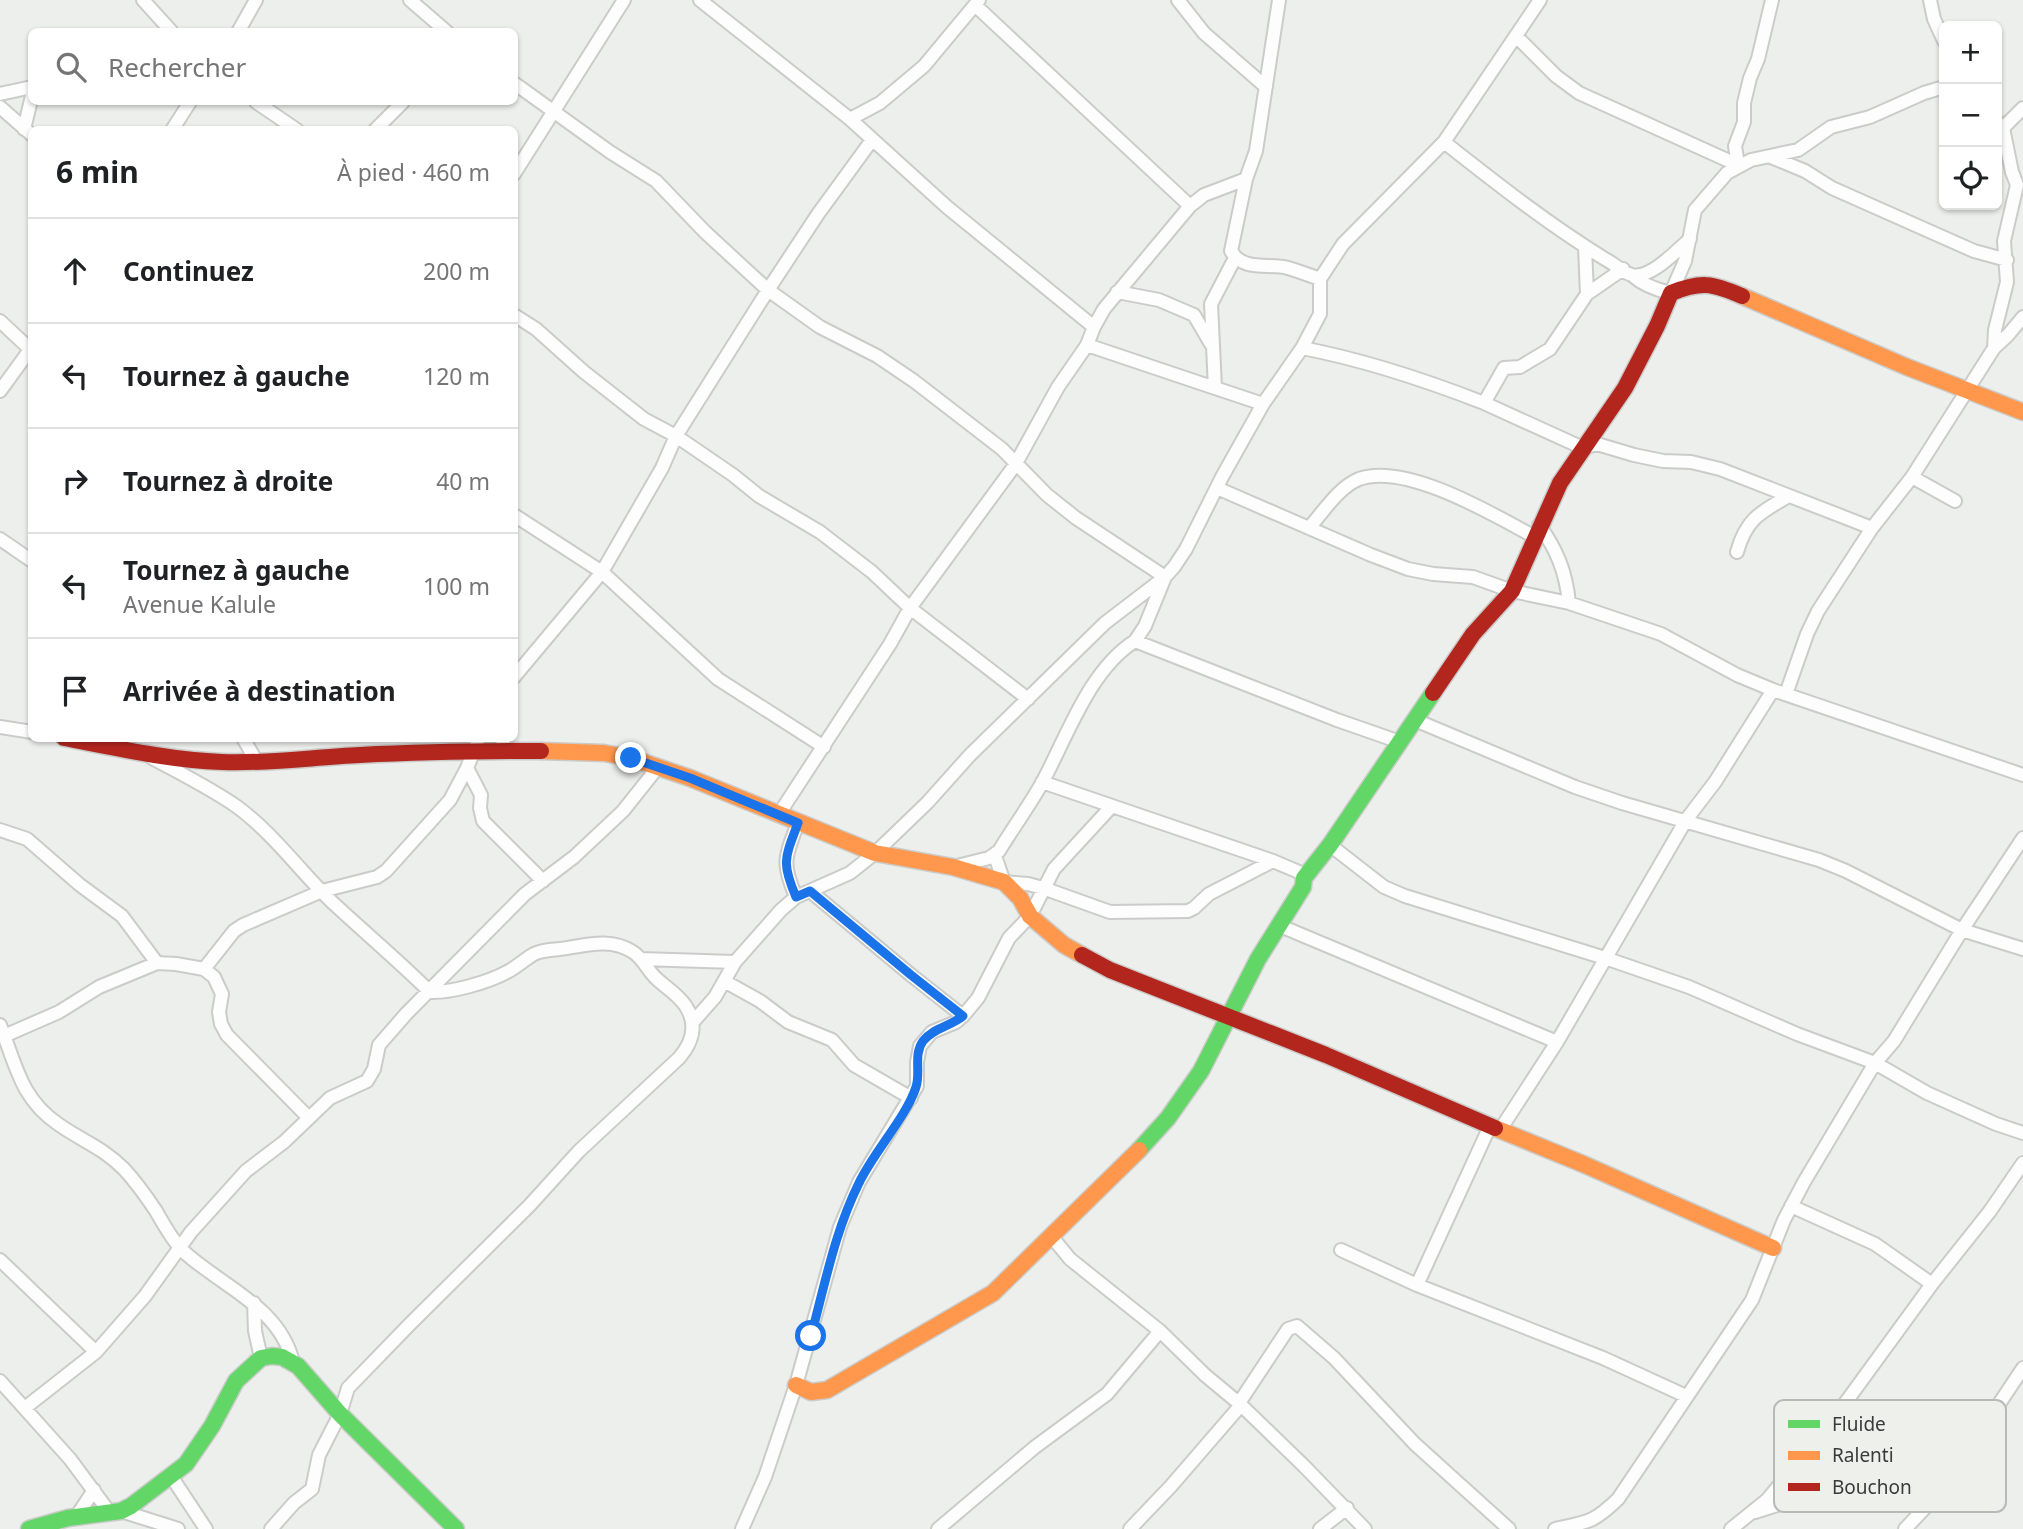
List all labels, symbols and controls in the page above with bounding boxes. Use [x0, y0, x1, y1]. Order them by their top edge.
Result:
map controls [1939, 21, 2002, 210]
button: + [1939, 21, 2002, 84]
search box [28, 28, 518, 105]
icon: search [52, 48, 90, 86]
text: Rechercher [108, 49, 246, 85]
button: − [1939, 84, 2002, 147]
button: locate [1939, 147, 2002, 210]
text: 6 min [56, 151, 139, 192]
text: À pied · 460 m [337, 156, 490, 188]
icon: ahead [56, 252, 94, 290]
text: Continuez [123, 253, 254, 289]
text: 200 m [423, 255, 490, 287]
icon: left [56, 357, 94, 395]
text: Tournez à gauche [123, 358, 350, 394]
text: 120 m [423, 360, 490, 392]
icon: right [56, 462, 94, 500]
text: Tournez à droite [123, 463, 333, 499]
text: 40 m [436, 465, 490, 497]
text: Tournez à gauche [123, 552, 350, 588]
icon: left [56, 567, 94, 605]
text: 100 m [423, 570, 490, 602]
text: Avenue Kalule [123, 588, 276, 620]
icon: arrive [56, 672, 94, 710]
text: Arrivée à destination [123, 673, 396, 709]
route end [615, 742, 646, 773]
route start [795, 1320, 826, 1351]
legend [1774, 1400, 2006, 1512]
text: Fluide [1832, 1411, 1886, 1437]
text: Ralenti [1832, 1442, 1894, 1468]
text: Bouchon [1832, 1474, 1912, 1500]

